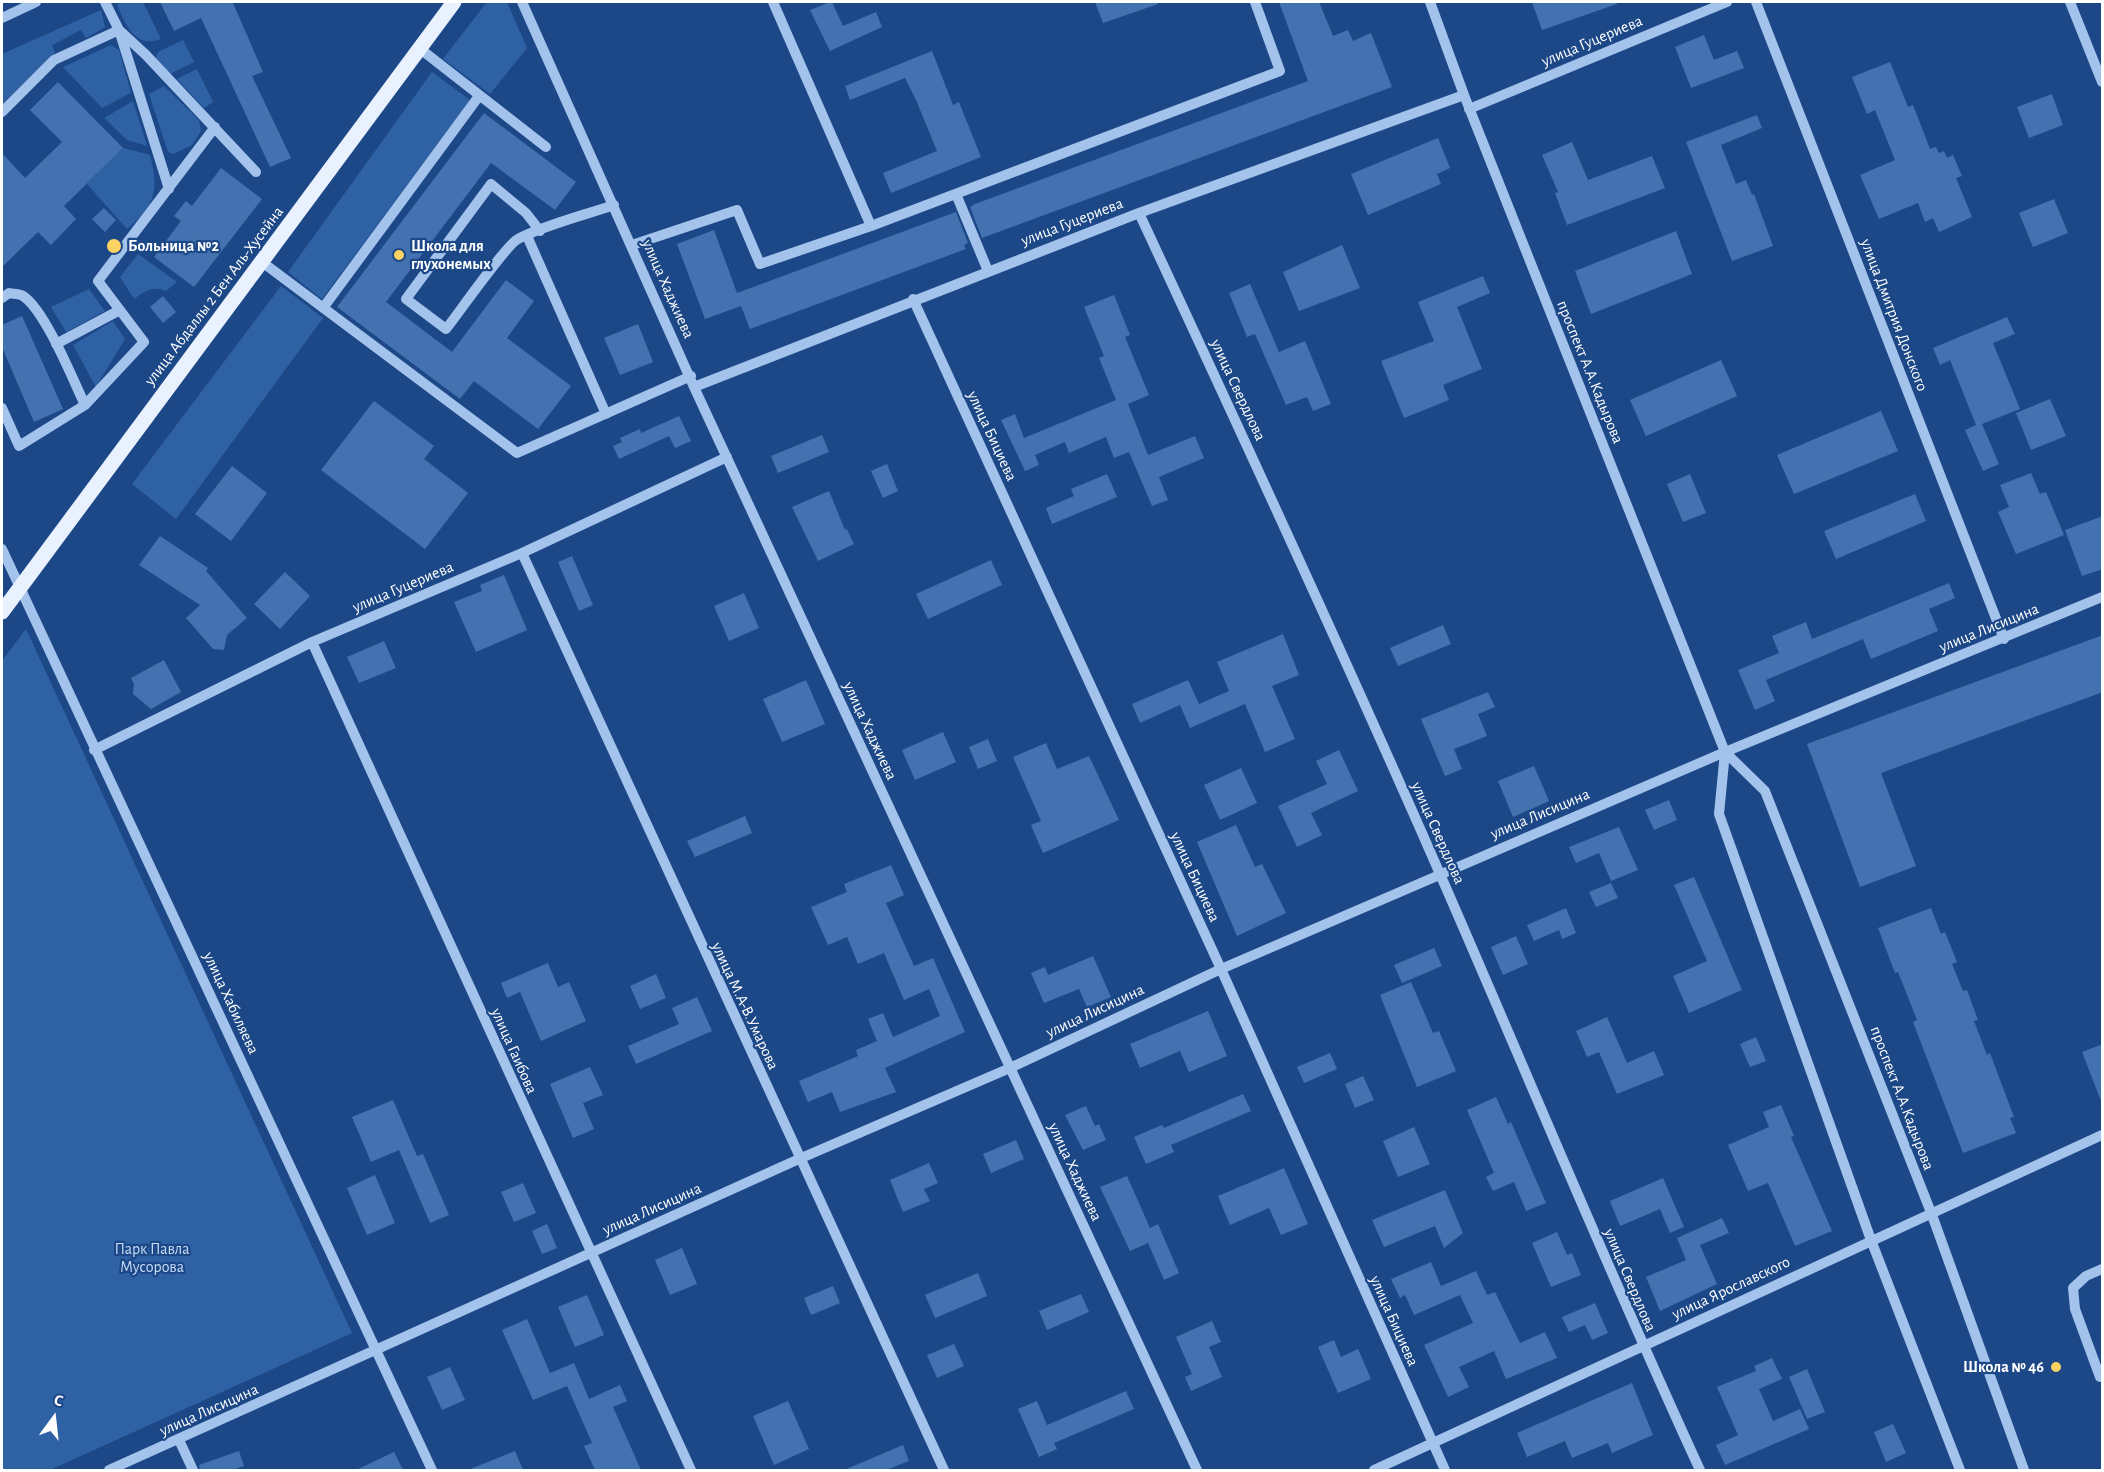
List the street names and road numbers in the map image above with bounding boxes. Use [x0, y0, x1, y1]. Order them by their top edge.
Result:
street label: улица Гуцериева [1539, 11, 1645, 71]
street label: улица Гуцериева [1018, 194, 1126, 250]
street label: улица Абдаллы 2 Бен Аль-Хусейна [140, 203, 288, 389]
street label: улица Дмитрия Донского [1856, 236, 1932, 394]
street label: улица Хаджиева [638, 237, 698, 341]
street label: проспект А.А.Кадырова [1552, 298, 1628, 446]
street label: улица Свердлова [1206, 336, 1270, 444]
street label: улица Бициева [963, 388, 1021, 484]
street label: улица Гуцериева [350, 557, 456, 617]
street label: улица Лисицина [1936, 599, 2042, 657]
street label: улица Хаджиева [839, 679, 901, 783]
street label: улица Свердлова [1407, 779, 1469, 887]
street label: улица Лисицина [1488, 784, 1592, 844]
street label: улица Бициева [1166, 829, 1224, 925]
street label: улица М.А-В.Умарова [707, 939, 783, 1073]
street label: улица Хабиляева [199, 949, 263, 1057]
street label: улица Лисицина [1043, 980, 1147, 1042]
street label: улица Гаибова [487, 1005, 541, 1097]
street label: проспект А.А.Кадырова [1866, 1023, 1938, 1173]
street label: улица Хаджиева [1044, 1120, 1106, 1224]
street label: улица Лисицина [600, 1179, 704, 1239]
street label: улица Свердлова [1600, 1226, 1660, 1334]
street label: улица Ярославского [1669, 1252, 1793, 1324]
street label: улица Бициева [1365, 1273, 1423, 1369]
street label: улица Лисицина [157, 1380, 261, 1440]

